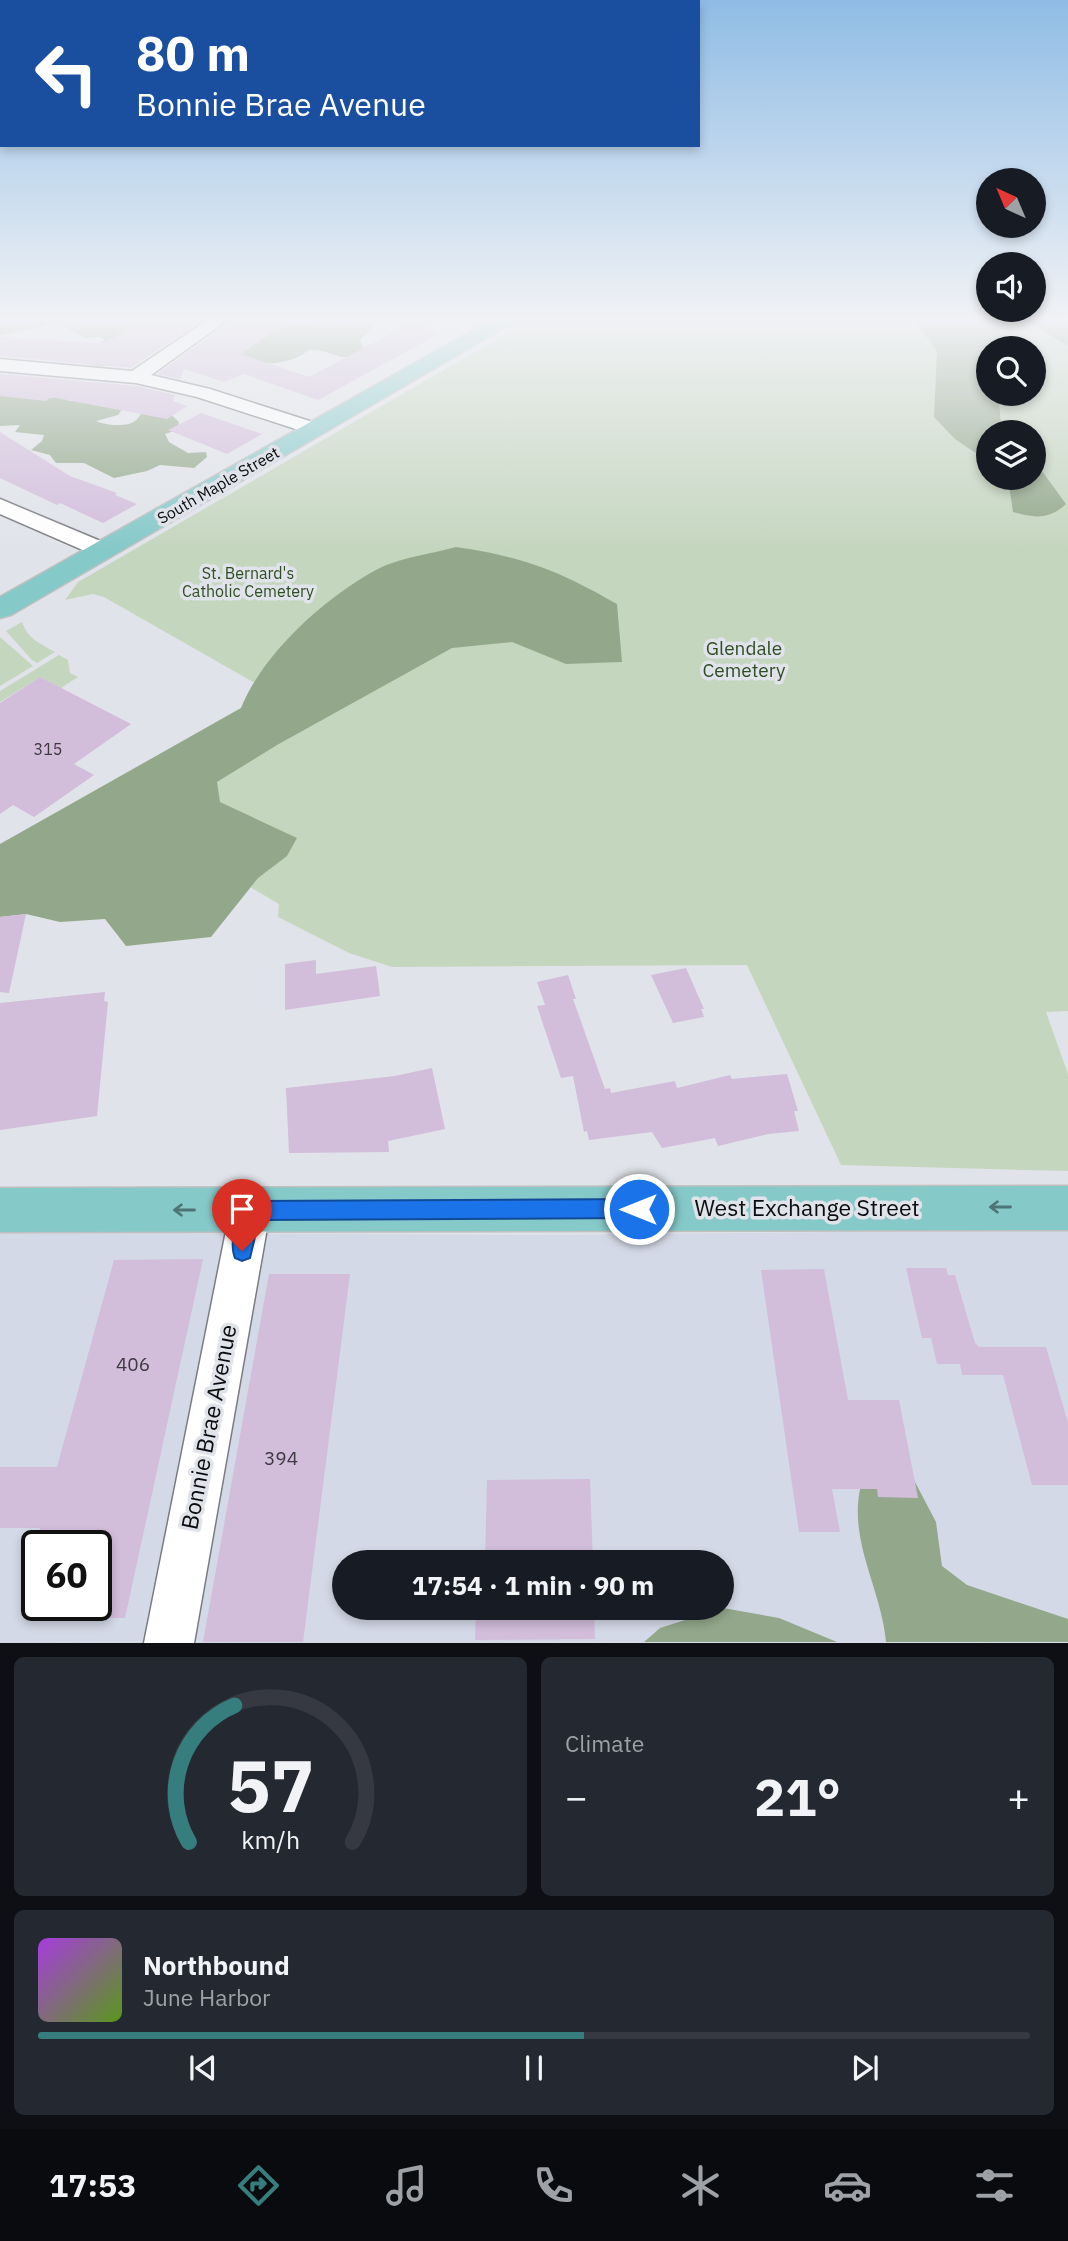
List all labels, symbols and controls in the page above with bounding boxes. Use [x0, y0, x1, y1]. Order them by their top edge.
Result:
text: 80 m [136, 21, 250, 84]
icon: left [21, 28, 112, 119]
text: Bonnie Brae Avenue [136, 83, 426, 125]
north arrow [976, 168, 1046, 238]
map controls [976, 168, 1046, 490]
button: sound [976, 252, 1046, 322]
button: search [976, 336, 1046, 406]
button: layers [976, 420, 1046, 490]
street label: South Maple Street [153, 442, 283, 528]
park label: St. Bernard's Catholic Cemetery [182, 563, 314, 601]
park label: Glendale Cemetery [703, 636, 786, 682]
house number: 315 [34, 739, 62, 759]
position arrow [602, 1172, 676, 1246]
pin [212, 1179, 272, 1251]
icon: arrive [223, 1190, 261, 1228]
street label: West Exchange Street [694, 1192, 920, 1222]
one-way arrow [989, 1200, 1012, 1214]
one-way arrow [173, 1203, 196, 1217]
street label: Bonnie Brae Avenue [173, 1322, 243, 1532]
house number: 406 [116, 1352, 150, 1376]
house number: 394 [264, 1446, 298, 1470]
speed limit sign: 60 [21, 1530, 112, 1621]
text: 17:54 · 1 min · 90 m [412, 1568, 654, 1602]
text: Climate [565, 1728, 644, 1758]
text: 57 [227, 1738, 314, 1833]
text: 21° [754, 1763, 841, 1830]
text: − [565, 1772, 588, 1821]
text: + [1007, 1772, 1030, 1821]
text: km/h [241, 1823, 300, 1856]
text: Northbound [143, 1948, 290, 1982]
text: June Harbor [143, 1982, 271, 2012]
icon: previous [184, 2049, 222, 2087]
icon: pause [515, 2049, 553, 2087]
icon: next [846, 2049, 884, 2087]
icon: directions [234, 2161, 283, 2210]
icon: music [382, 2161, 431, 2210]
icon: phone [529, 2161, 578, 2210]
icon: climate [676, 2161, 725, 2210]
icon: car [823, 2161, 872, 2210]
icon: filters [970, 2161, 1019, 2210]
text: 17:53 [49, 2164, 136, 2206]

